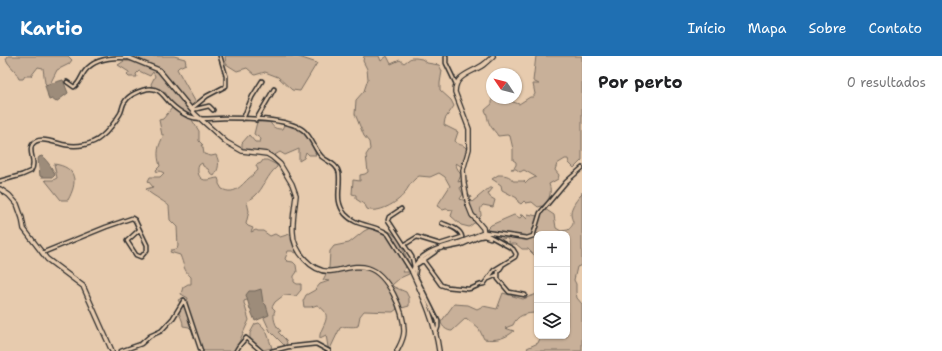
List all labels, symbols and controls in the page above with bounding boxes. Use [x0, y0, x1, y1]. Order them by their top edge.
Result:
text: Kartio [20, 16, 83, 41]
text: Início [687, 19, 726, 37]
text: Mapa [748, 19, 787, 37]
text: Sobre [809, 19, 846, 37]
text: Contato [868, 19, 922, 37]
north arrow [486, 68, 522, 104]
text: Por perto [598, 71, 683, 93]
text: 0 resultados [847, 74, 926, 91]
map controls [534, 231, 570, 339]
button: + [534, 231, 570, 267]
button: − [534, 267, 570, 303]
button: layers [534, 303, 570, 339]

